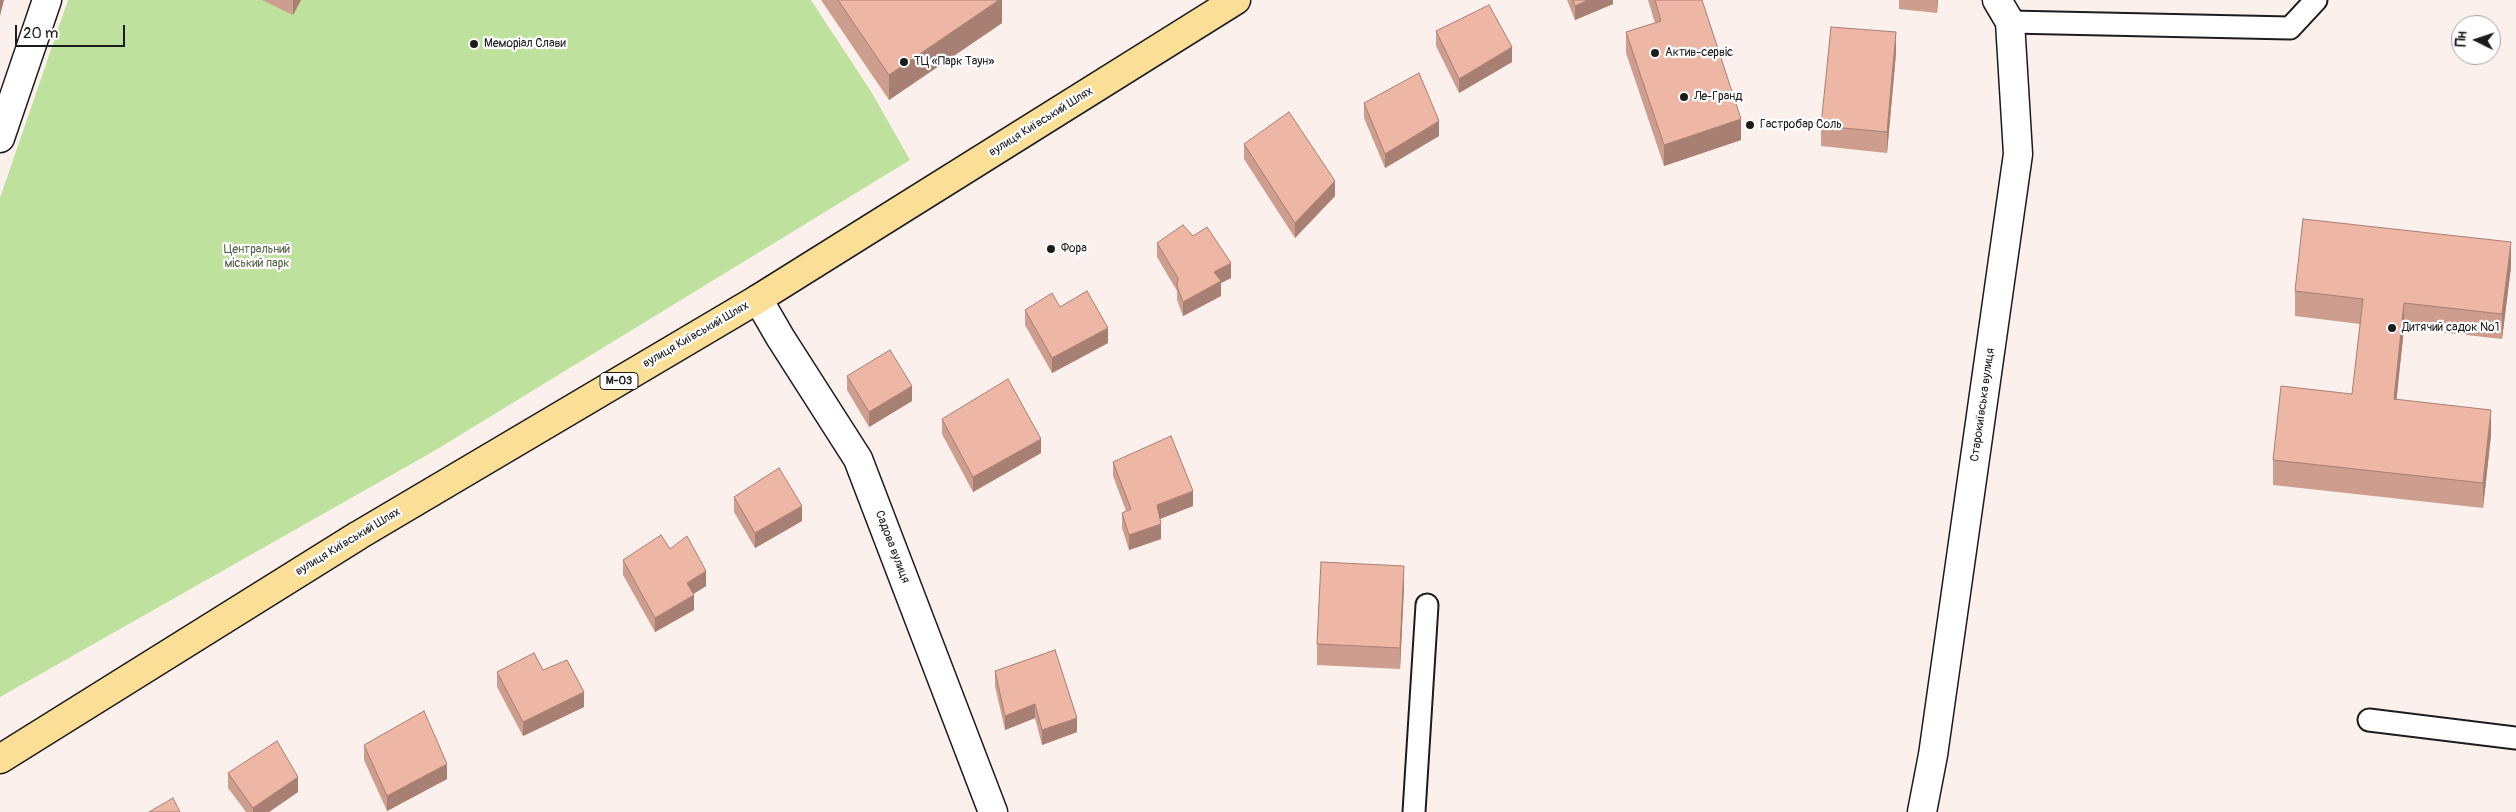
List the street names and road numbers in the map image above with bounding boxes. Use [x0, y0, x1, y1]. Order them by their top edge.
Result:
street label: вулиця Київський Шлях [986, 84, 1096, 160]
street label: вулиця Київський Шлях [640, 299, 752, 371]
street label: Старокиївська вулиця [1968, 347, 1998, 463]
road number: М-03 [600, 372, 638, 390]
street label: вулиця Київський Шлях [293, 505, 403, 579]
street label: Садова вулиця [872, 509, 912, 585]

